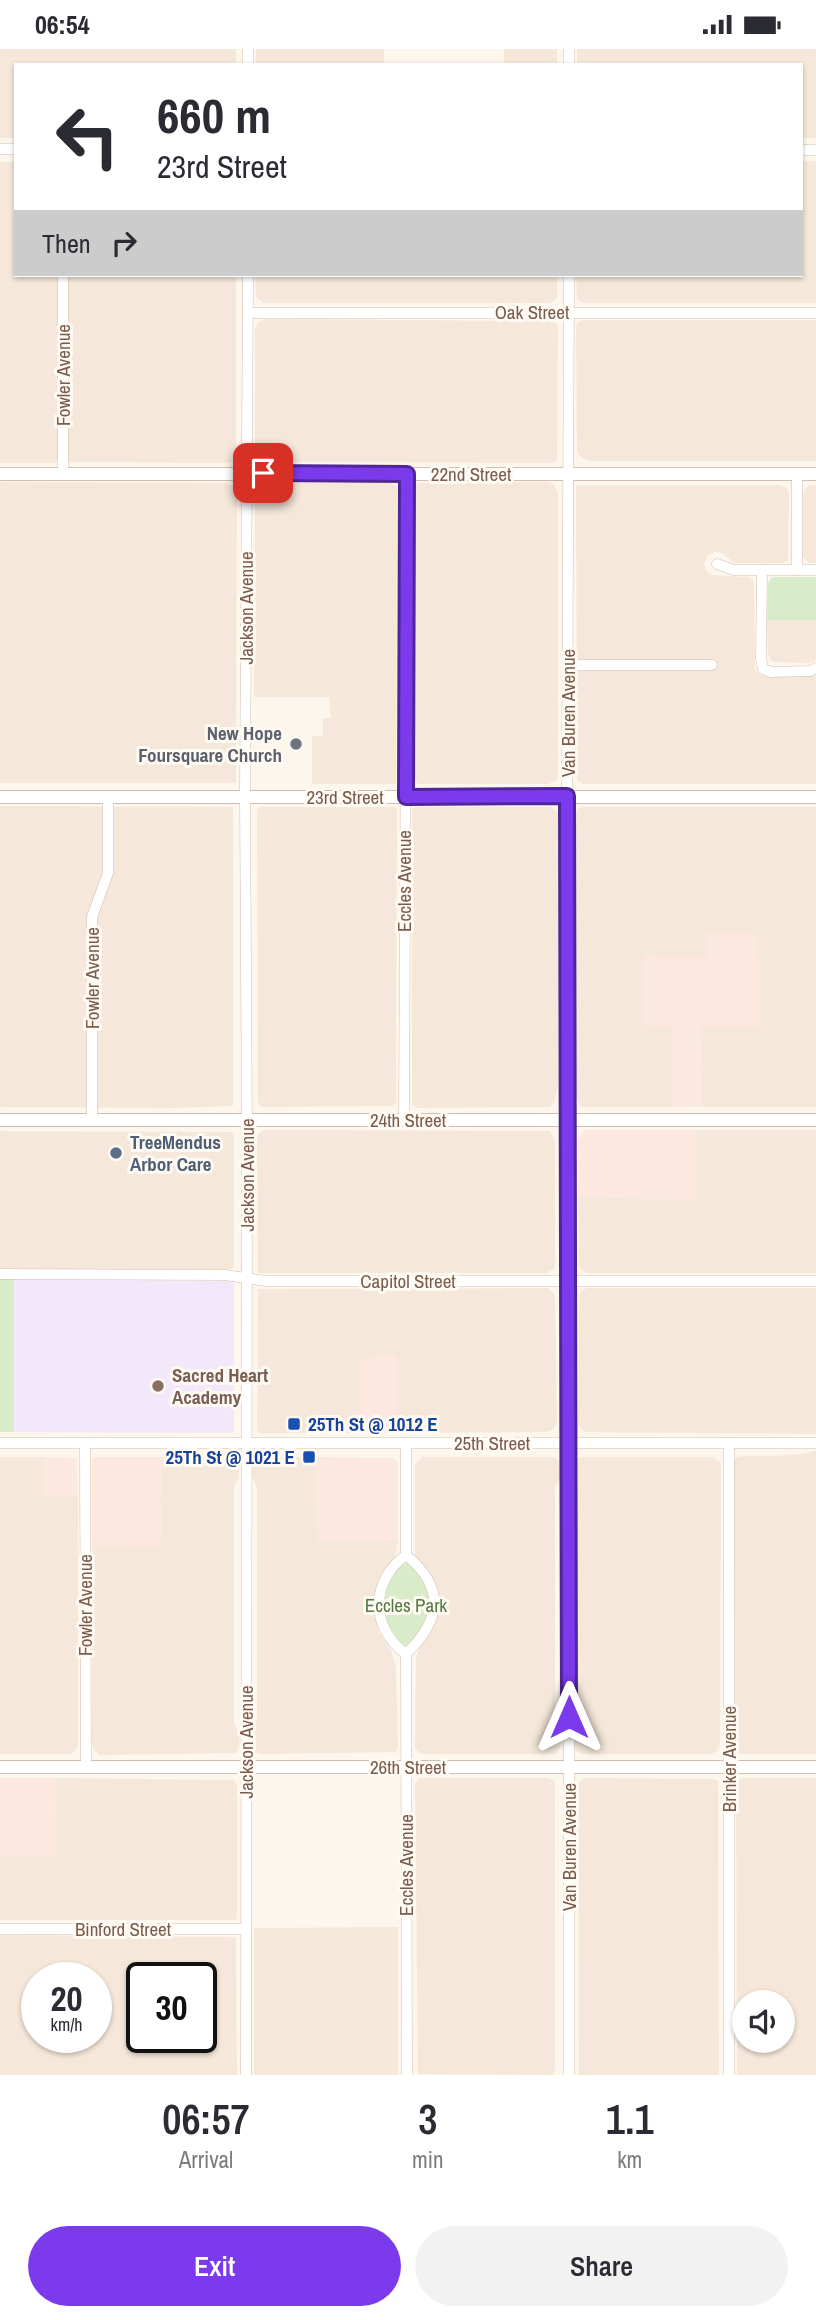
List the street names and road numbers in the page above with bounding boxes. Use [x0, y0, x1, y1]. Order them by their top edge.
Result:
street label: Oak Street [495, 299, 570, 325]
street label: Fowler Avenue [50, 324, 76, 426]
street label: 22nd Street [431, 461, 512, 487]
street label: Jackson Avenue [233, 551, 259, 665]
street label: Van Buren Avenue [555, 649, 581, 777]
street label: 23rd Street [306, 784, 384, 810]
street label: Eccles Avenue [391, 830, 417, 932]
street label: Fowler Avenue [79, 927, 105, 1029]
street label: 24th Street [370, 1107, 447, 1133]
street label: Jackson Avenue [234, 1118, 260, 1232]
street label: Capitol Street [360, 1268, 456, 1294]
street label: 25th Street [454, 1430, 531, 1456]
street label: Fowler Avenue [72, 1554, 98, 1656]
street label: Jackson Avenue [233, 1685, 259, 1799]
street label: Brinker Avenue [716, 1706, 742, 1812]
street label: 26th Street [370, 1754, 447, 1780]
street label: Van Buren Avenue [556, 1783, 582, 1911]
street label: Eccles Avenue [393, 1814, 419, 1916]
street label: Binford Street [75, 1916, 172, 1942]

